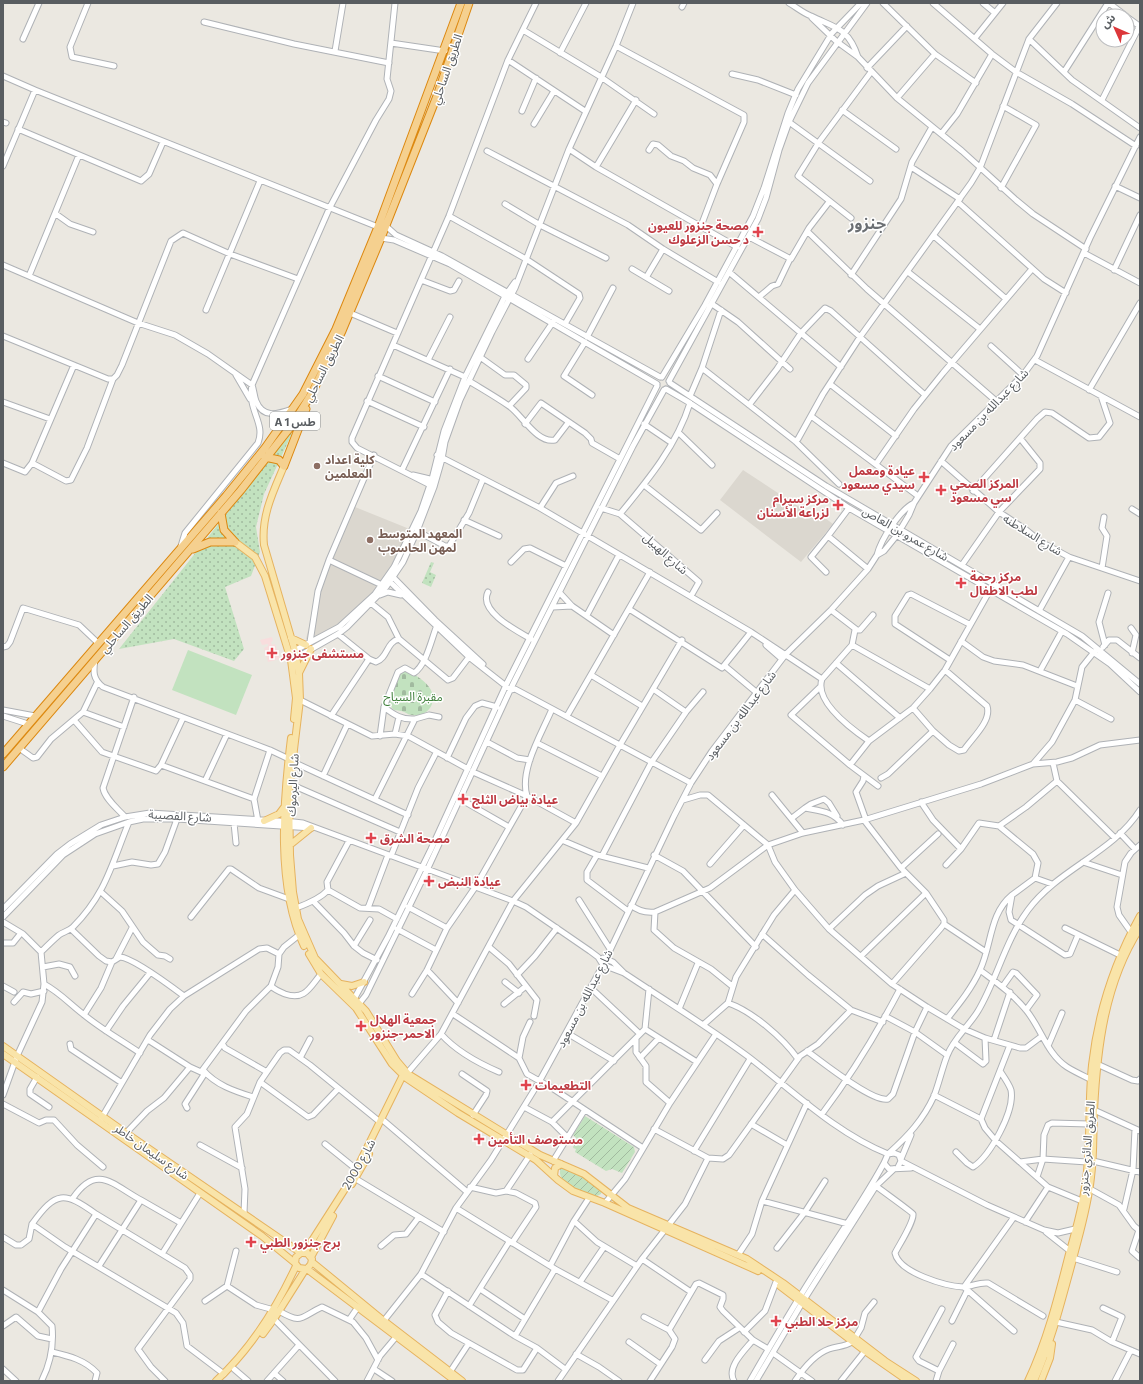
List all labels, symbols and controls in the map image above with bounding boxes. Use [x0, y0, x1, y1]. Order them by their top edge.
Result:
north arrow [1095, 8, 1135, 48]
text: ش [1098, 11, 1118, 31]
street label: الطريق الساحلي [427, 32, 468, 107]
district label: جنزور [847, 213, 886, 233]
place label: مصحة جنزور للعيون د حسن الزعلوك [648, 218, 749, 247]
marker: مصحة جنزور للعيون د حسن الزعلوك [752, 226, 764, 238]
street label: الطريق الساحلي [300, 332, 349, 406]
street label: شارع عبدالله بن مسعود [945, 365, 1033, 455]
road number: A 1 طس [270, 412, 320, 430]
place label: كلية اعداد المعلمين [325, 452, 375, 481]
marker: كلية اعداد المعلمين [312, 461, 322, 471]
place label: عيادة ومعمل سيدي مسعود [841, 463, 915, 495]
marker: عيادة ومعمل سيدي مسعود [918, 471, 930, 483]
place label: المركز الصحي سي مسعود [950, 476, 1019, 508]
marker: المركز الصحي سي مسعود [935, 484, 947, 496]
place label: مركز سيرام لزراعة الأسنان [757, 491, 829, 520]
marker: مركز سيرام لزراعة الأسنان [832, 499, 844, 511]
street label: شارع عمرو بن العاص [859, 503, 951, 566]
street label: شارع السلاطنه [999, 510, 1065, 560]
place label: المعهد المتوسط لمهن الحاسوب [378, 526, 462, 555]
street label: شارع الهبيل [639, 529, 691, 579]
marker: المعهد المتوسط لمهن الحاسوب [365, 535, 375, 545]
place label: مركز رحمة لطب الاطفال [970, 569, 1037, 598]
marker: مركز رحمة لطب الاطفال [955, 577, 967, 589]
street label: الطريق الساحلي [97, 591, 158, 658]
place label: مستشفى جنزور [280, 646, 364, 661]
marker: مستشفى جنزور [266, 647, 278, 659]
street label: شارع عبدالله بن مسعود [702, 668, 781, 764]
park label: مقبرة السياح [383, 689, 443, 706]
street label: شارع اليرموك [283, 753, 304, 817]
place label: عيادة بياض الثلج [472, 792, 559, 809]
marker: عيادة بياض الثلج [457, 793, 469, 805]
street label: شارع القصيبة [148, 806, 212, 827]
place label: مصحة الشرق [380, 831, 450, 846]
marker: مصحة الشرق [365, 832, 377, 844]
place label: عيادة النبض [438, 874, 501, 889]
marker: عيادة النبض [423, 875, 435, 887]
street label: شارع عبدالله بن مسعود [553, 947, 618, 1051]
place label: جمعية الهلال الاحمر-جنزور [369, 1012, 437, 1041]
marker: جمعية الهلال الاحمر-جنزور [355, 1020, 367, 1032]
place label: التطعيمات [535, 1078, 591, 1093]
marker: التطعيمات [520, 1079, 532, 1091]
street label: الطريق الدائري جنزور [1075, 1100, 1101, 1197]
street label: شارع سليمان خاطر [110, 1120, 192, 1184]
place label: مستوصف التأمين [488, 1132, 583, 1147]
marker: مستوصف التأمين [473, 1133, 485, 1145]
street label: شارع 2000 [338, 1136, 380, 1193]
place label: برج جنزور الطبي [260, 1235, 341, 1253]
marker: برج جنزور الطبي [245, 1236, 257, 1248]
place label: مركز حلا الطبي [785, 1314, 858, 1332]
marker: مركز حلا الطبي [770, 1315, 782, 1327]

